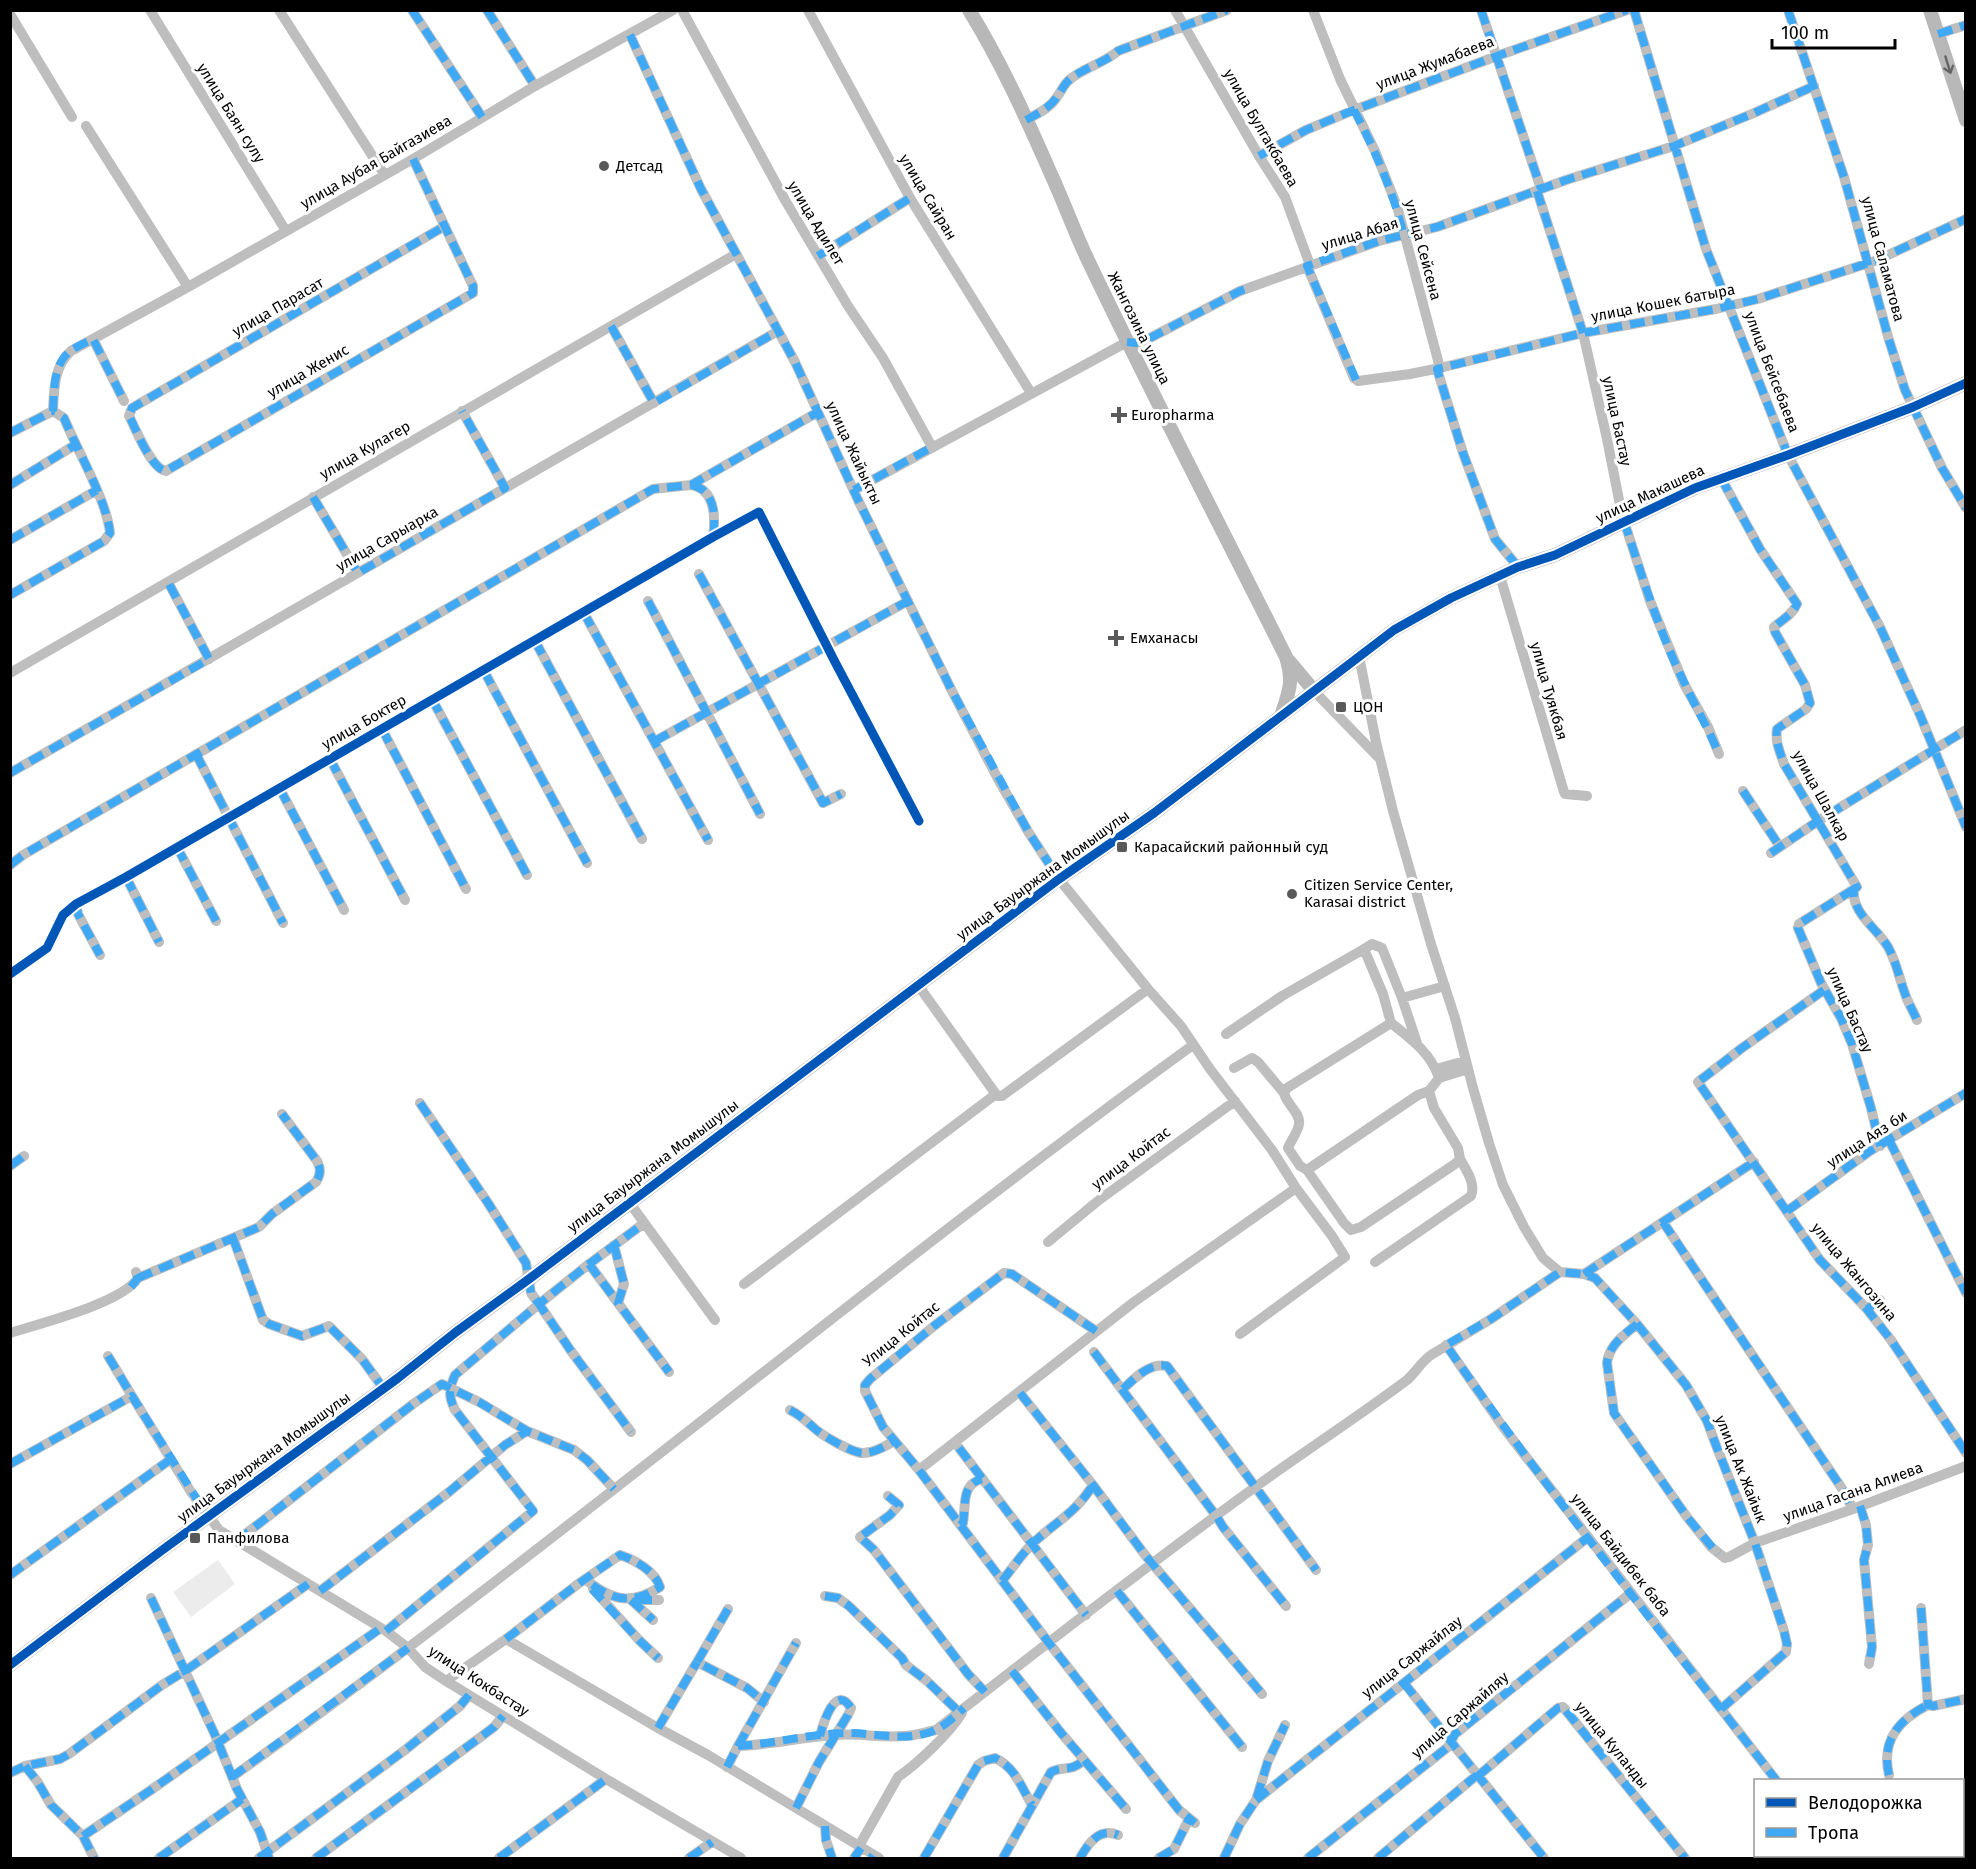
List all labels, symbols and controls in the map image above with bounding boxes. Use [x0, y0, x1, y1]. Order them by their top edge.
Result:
scale bar [1772, 12, 1895, 50]
text: 100 m [1781, 22, 1829, 44]
street label: улица Жумабаева [1373, 32, 1497, 94]
one-way arrow [1943, 55, 1954, 74]
street label: улица Баян сулу [193, 60, 269, 167]
street label: улица Булгакбаева [1220, 66, 1302, 190]
street label: улица Аубая Байгазиева [297, 111, 455, 213]
street label: улица Сайран [895, 151, 961, 243]
place label: Детсад [615, 157, 663, 175]
marker: Детсад [597, 159, 611, 173]
street label: улица Адилет [784, 178, 848, 269]
street label: улица Саламатова [1858, 195, 1908, 323]
street label: улица Сейсена [1401, 198, 1445, 302]
street label: улица Абая [1319, 214, 1401, 254]
street label: Жангозина улица [1104, 269, 1174, 387]
street label: улица Парасат [229, 273, 327, 340]
street label: улица Кошек батыра [1590, 280, 1736, 326]
street label: улица Бейсебаева [1741, 309, 1803, 435]
street label: улица Женис [264, 340, 352, 402]
street label: улица Бастау [1599, 374, 1635, 468]
street label: улица Жайыкты [822, 399, 886, 507]
place label: Europharma [1131, 406, 1214, 424]
marker: Europharma [1112, 408, 1126, 422]
street label: улица Кулагер [316, 417, 414, 483]
street label: улица Макашева [1593, 461, 1707, 527]
street label: улица Сарыарка [333, 502, 441, 576]
marker: Емханасы [1107, 629, 1125, 647]
place label: Емханасы [1130, 629, 1199, 647]
street label: улица Туякбая [1526, 640, 1572, 742]
street label: улица Боктер [319, 691, 409, 753]
place label: ЦОН [1353, 698, 1383, 716]
marker: ЦОН [1334, 700, 1348, 714]
street label: улица Шалкар [1789, 747, 1853, 845]
street label: улица Бауыржана Момышулы [953, 806, 1133, 944]
place label: Карасайский районный суд [1134, 838, 1328, 856]
marker: Карасайский районный суд [1115, 840, 1129, 854]
place label: Citizen Service Center, Karasai district [1304, 876, 1453, 911]
marker: Citizen Service Center, Karasai district [1285, 887, 1299, 901]
street label: улица Бастау [1823, 965, 1877, 1056]
street label: улица Бауыржана Момышулы [564, 1096, 742, 1236]
street label: улица Аяз би [1824, 1106, 1910, 1172]
street label: улица Койтас [1088, 1123, 1174, 1193]
street label: улица Жангозина [1808, 1219, 1900, 1325]
street label: Улица Койтас [859, 1297, 943, 1371]
street label: улица Бауыржана Момышулы [174, 1388, 354, 1526]
street label: улица Ак Жайык [1711, 1413, 1771, 1526]
street label: улица Гасана Алиева [1781, 1458, 1925, 1526]
street label: улица Байдибек баба [1567, 1490, 1675, 1620]
place label: Панфилова [207, 1529, 289, 1547]
marker: Панфилова [188, 1531, 202, 1545]
street label: улица Саржайлау [1358, 1612, 1466, 1702]
street label: улица Кокбастау [425, 1642, 533, 1721]
street label: улица Саржайляу [1408, 1667, 1513, 1762]
street label: улица Куланды [1571, 1698, 1653, 1792]
legend [1754, 1779, 1964, 1857]
text: Велодорожка [1808, 1792, 1923, 1814]
text: Тропа [1808, 1822, 1859, 1844]

